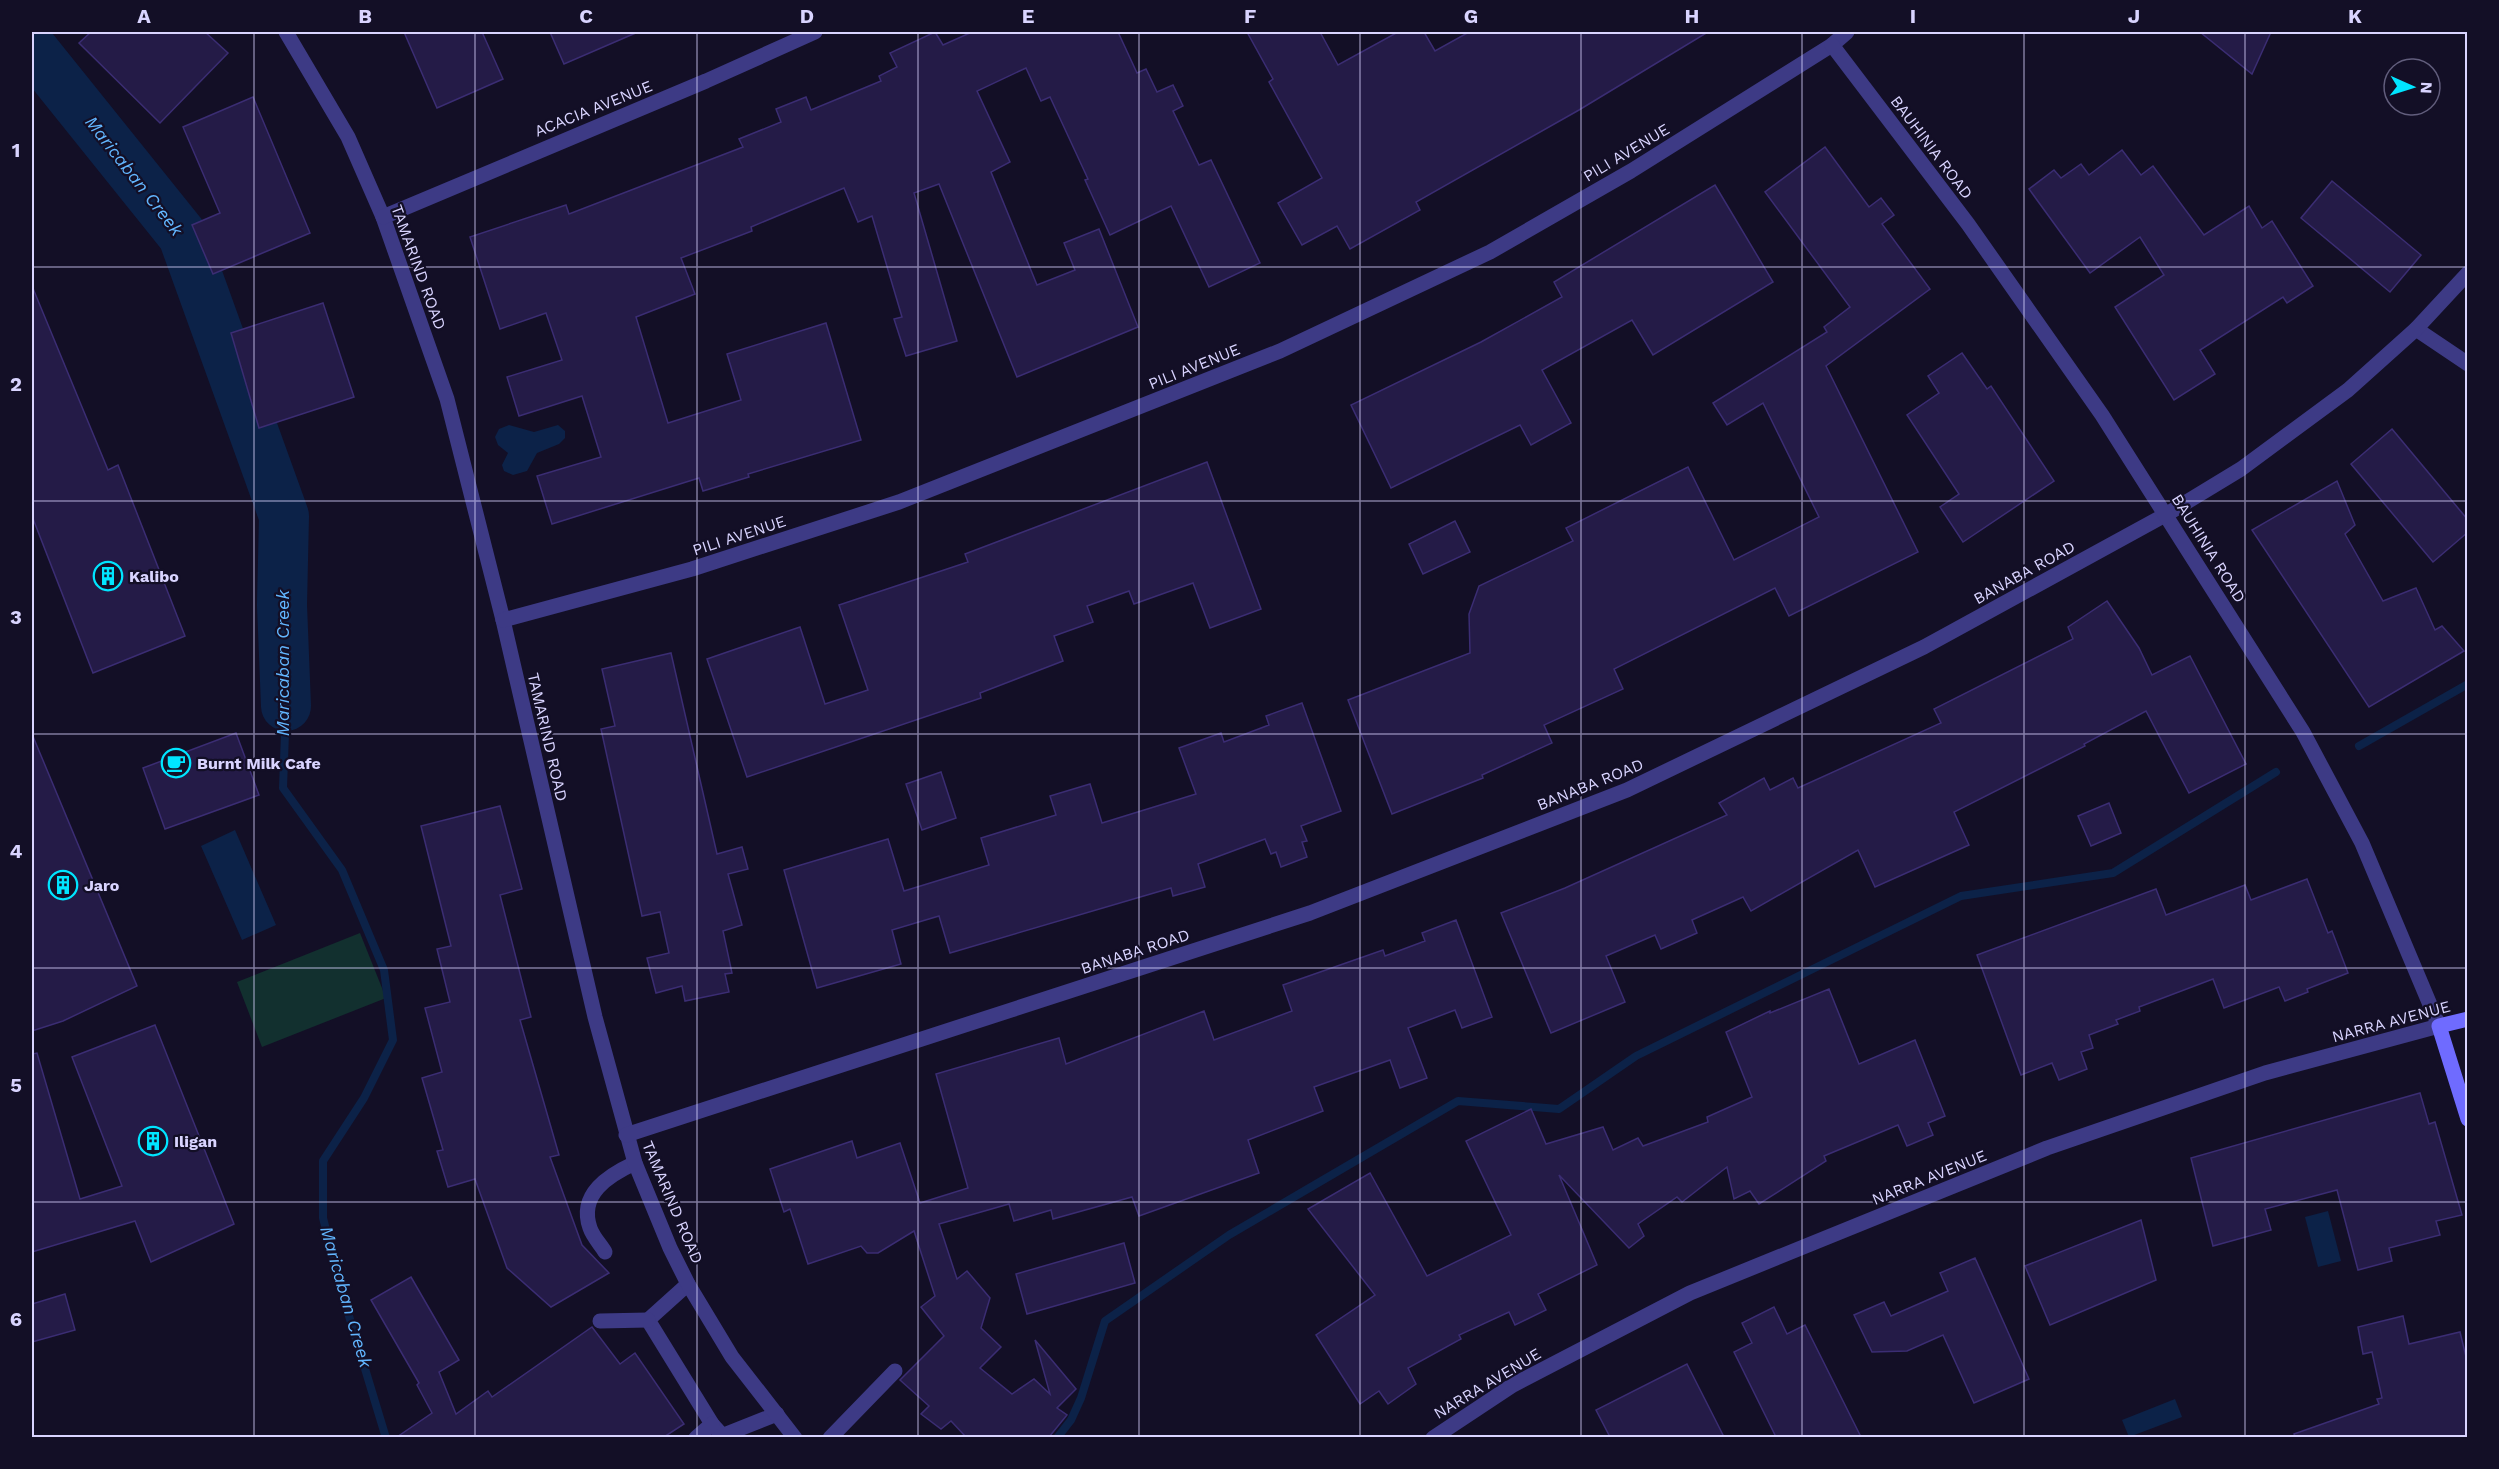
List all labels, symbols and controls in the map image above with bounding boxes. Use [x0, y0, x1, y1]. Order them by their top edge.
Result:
text: A [137, 4, 151, 28]
text: B [358, 4, 372, 28]
text: C [579, 4, 593, 28]
text: D [800, 4, 814, 28]
text: E [1022, 4, 1034, 28]
text: F [1244, 4, 1256, 28]
text: G [1464, 4, 1478, 28]
text: H [1685, 4, 1699, 28]
text: I [1910, 4, 1916, 28]
text: J [2128, 4, 2140, 28]
text: K [2348, 4, 2362, 28]
north arrow [2382, 57, 2442, 117]
street label: ACACIA AVENUE [532, 76, 655, 141]
text: N [2417, 81, 2436, 94]
street label: BAUHINIA ROAD [1887, 92, 1977, 203]
water label: Maricaban Creek [81, 112, 188, 241]
street label: PILI AVENUE [1580, 119, 1673, 186]
text: 1 [12, 138, 20, 162]
street label: TAMARIND ROAD [387, 202, 450, 332]
street label: PILI AVENUE [1146, 339, 1243, 393]
text: 2 [10, 372, 22, 396]
street label: BAUHINIA ROAD [2168, 490, 2250, 606]
street label: PILI AVENUE [690, 511, 788, 560]
street label: BANABA ROAD [1970, 537, 2078, 608]
building icon: Kalibo [92, 560, 124, 592]
place label: Kalibo [129, 567, 179, 586]
water label: Maricaban Creek [272, 589, 293, 736]
text: 3 [10, 605, 22, 629]
street label: TAMARIND ROAD [523, 671, 572, 803]
cafe icon: Burnt Milk Cafe [160, 747, 192, 779]
place label: Burnt Milk Cafe [197, 754, 321, 773]
street label: BANABA ROAD [1534, 754, 1646, 814]
text: 4 [10, 839, 23, 863]
building icon: Jaro [47, 869, 79, 901]
place label: Jaro [84, 876, 120, 895]
street label: BANABA ROAD [1078, 925, 1192, 978]
street label: NARRA AVENUE [2330, 997, 2452, 1046]
text: 5 [10, 1073, 22, 1097]
building icon: Iligan [137, 1125, 169, 1157]
place label: Iligan [174, 1132, 217, 1151]
street label: TAMARIND ROAD [638, 1138, 707, 1266]
street label: NARRA AVENUE [1869, 1146, 1989, 1209]
water label: Maricaban Creek [316, 1224, 377, 1371]
text: 6 [10, 1307, 22, 1331]
street label: NARRA AVENUE [1430, 1344, 1544, 1423]

